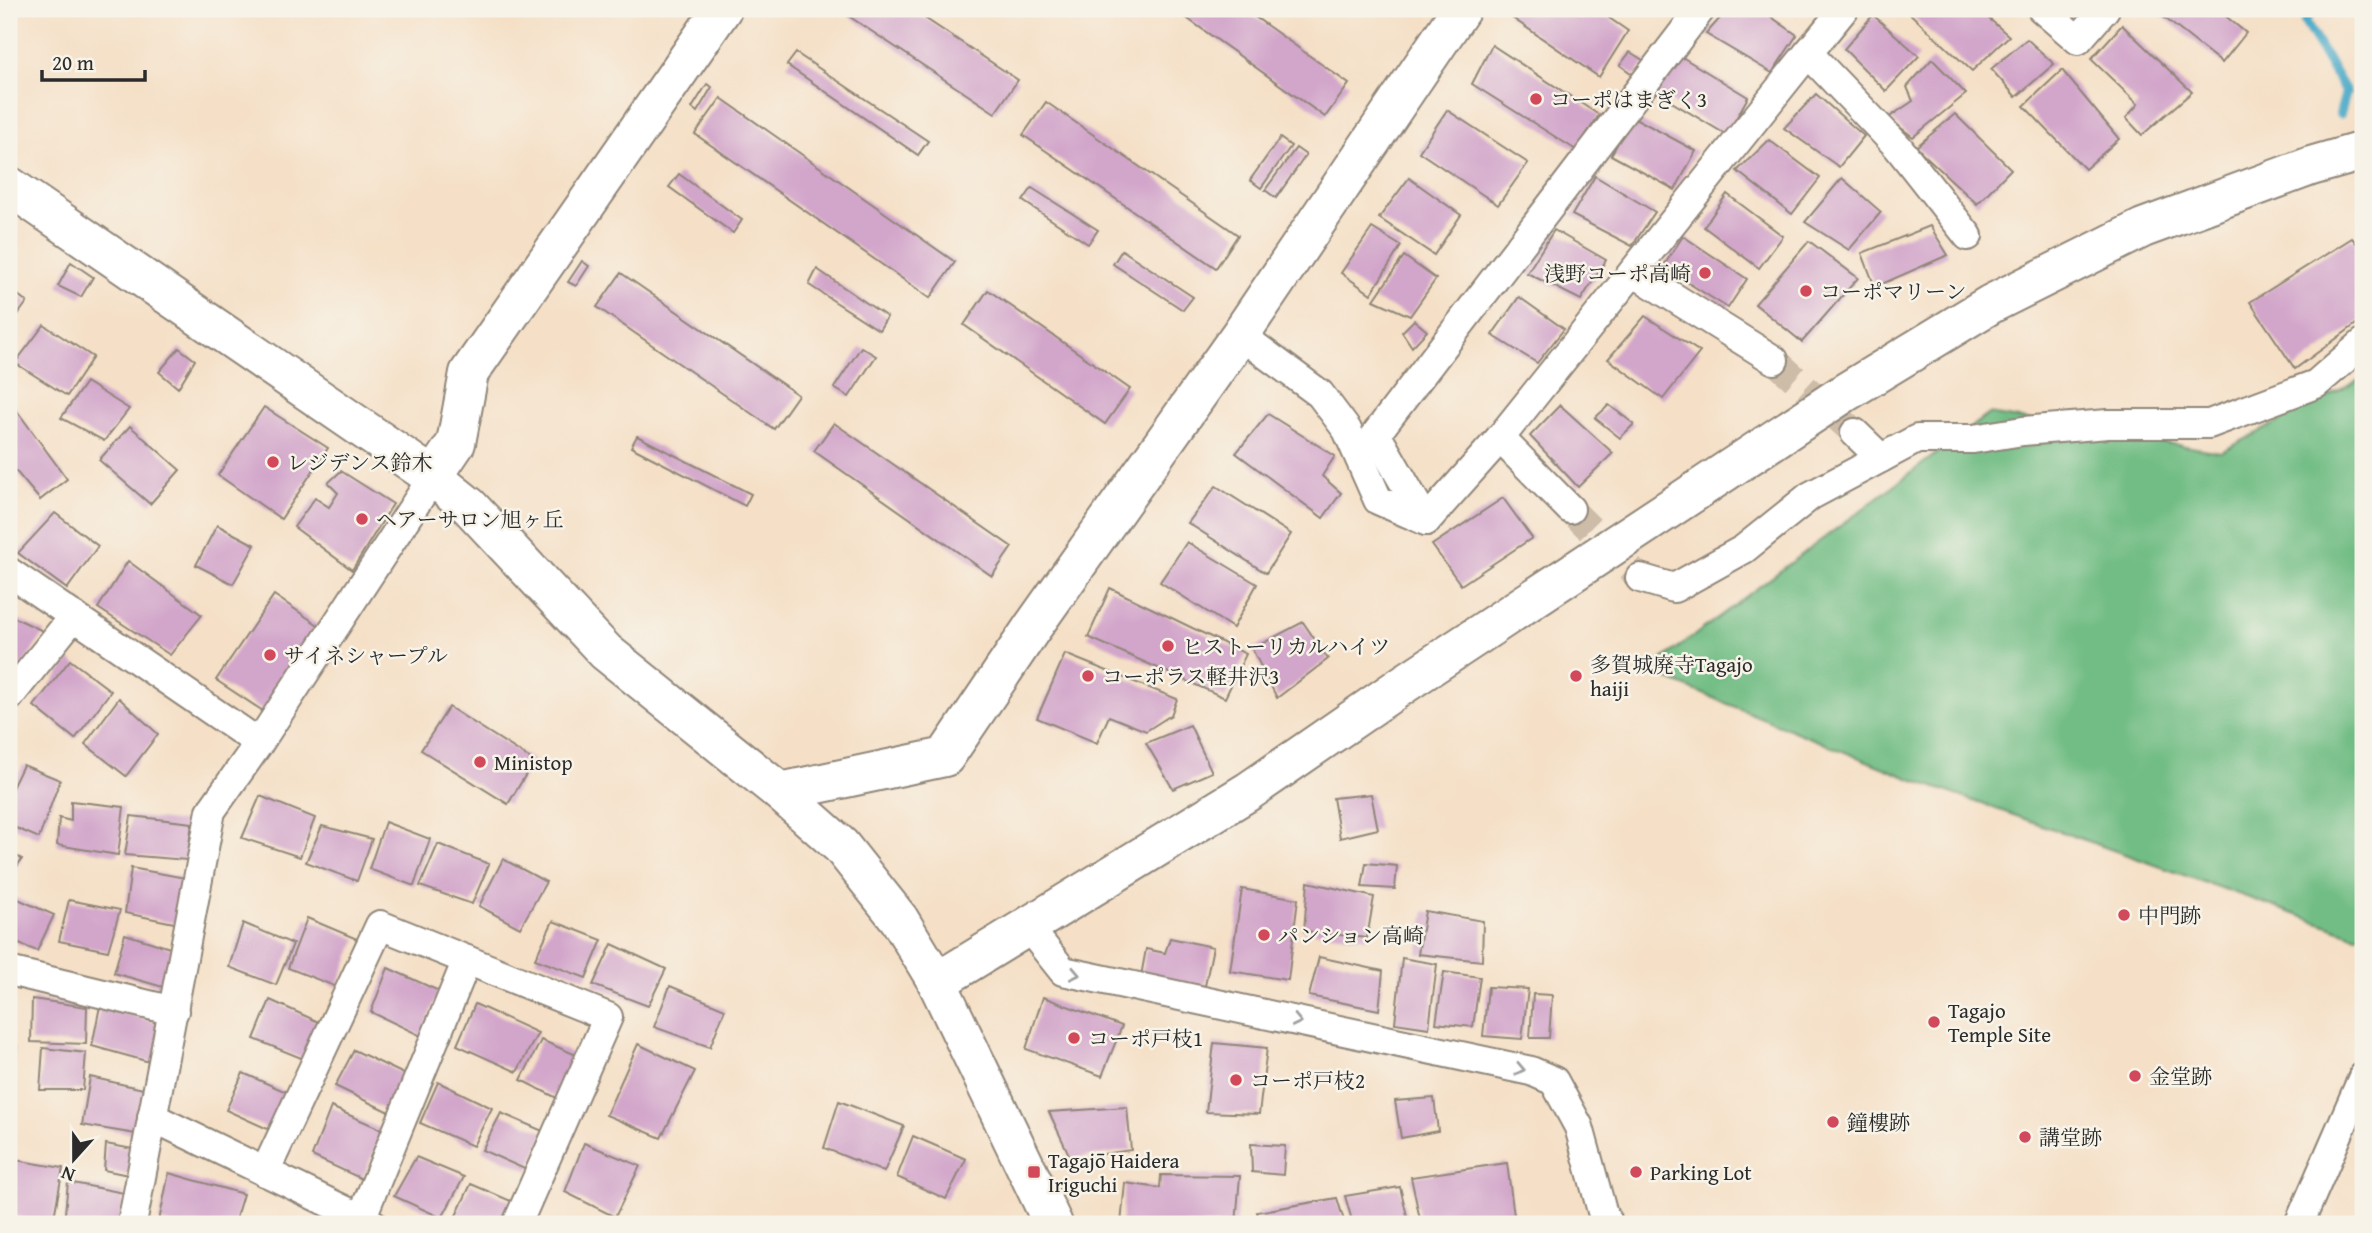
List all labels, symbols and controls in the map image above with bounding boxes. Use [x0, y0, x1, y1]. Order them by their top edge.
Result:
scale bar [42, 38, 145, 82]
text: 20 m [52, 47, 94, 78]
place label: コーポはまぎく3 [1550, 84, 1707, 115]
marker: コーポはまぎく3 [1528, 91, 1544, 107]
place label: 浅野コーポ高崎 [1544, 258, 1691, 289]
marker: 浅野コーポ高崎 [1697, 265, 1713, 281]
place label: コーポマリーン [1820, 276, 1967, 307]
marker: コーポマリーン [1798, 283, 1814, 299]
place label: レジデンス鈴木 [287, 447, 432, 478]
marker: レジデンス鈴木 [265, 454, 281, 470]
place label: ヘアーサロン旭ヶ丘 [376, 504, 564, 535]
marker: ヘアーサロン旭ヶ丘 [354, 511, 370, 527]
place label: ヒストーリカルハイツ [1182, 631, 1390, 662]
marker: ヒストーリカルハイツ [1160, 638, 1176, 654]
place label: サイネシャープル [284, 640, 448, 671]
marker: サイネシャープル [262, 647, 278, 663]
place label: 多賀城廃寺Tagajo haiji [1590, 649, 1753, 704]
place label: コーポラス軽井沢3 [1102, 661, 1279, 692]
marker: コーポラス軽井沢3 [1080, 668, 1096, 684]
marker: 多賀城廃寺Tagajo haiji [1568, 668, 1584, 684]
place label: Ministop [494, 747, 573, 778]
marker: Ministop [472, 754, 488, 770]
place label: 中門跡 [2138, 900, 2201, 931]
marker: 中門跡 [2116, 907, 2132, 923]
place label: パンション高崎 [1278, 920, 1424, 951]
marker: パンション高崎 [1256, 927, 1272, 943]
one-way arrow [1069, 966, 1081, 980]
place label: Tagajo Temple Site [1948, 995, 2051, 1050]
one-way arrow [1291, 1013, 1303, 1028]
marker: Tagajo Temple Site [1926, 1014, 1942, 1030]
place label: コーポ戸枝1 [1088, 1023, 1203, 1054]
marker: コーポ戸枝1 [1066, 1030, 1082, 1046]
one-way arrow [1514, 1060, 1526, 1075]
place label: 金堂跡 [2149, 1061, 2212, 1092]
place label: コーポ戸枝2 [1250, 1065, 1365, 1096]
marker: 金堂跡 [2127, 1068, 2143, 1084]
marker: コーポ戸枝2 [1228, 1072, 1244, 1088]
place label: 鐘樓跡 [1847, 1107, 1910, 1138]
marker: 鐘樓跡 [1825, 1114, 1841, 1130]
place label: 講堂跡 [2039, 1122, 2102, 1153]
north arrow [38, 1124, 108, 1194]
marker: 講堂跡 [2017, 1129, 2033, 1145]
place label: Tagajō Haidera Iriguchi [1048, 1145, 1179, 1200]
place label: Parking Lot [1650, 1157, 1752, 1188]
text: N [57, 1159, 79, 1190]
marker: Tagajō Haidera Iriguchi [1026, 1164, 1042, 1180]
marker: Parking Lot [1628, 1164, 1644, 1180]

